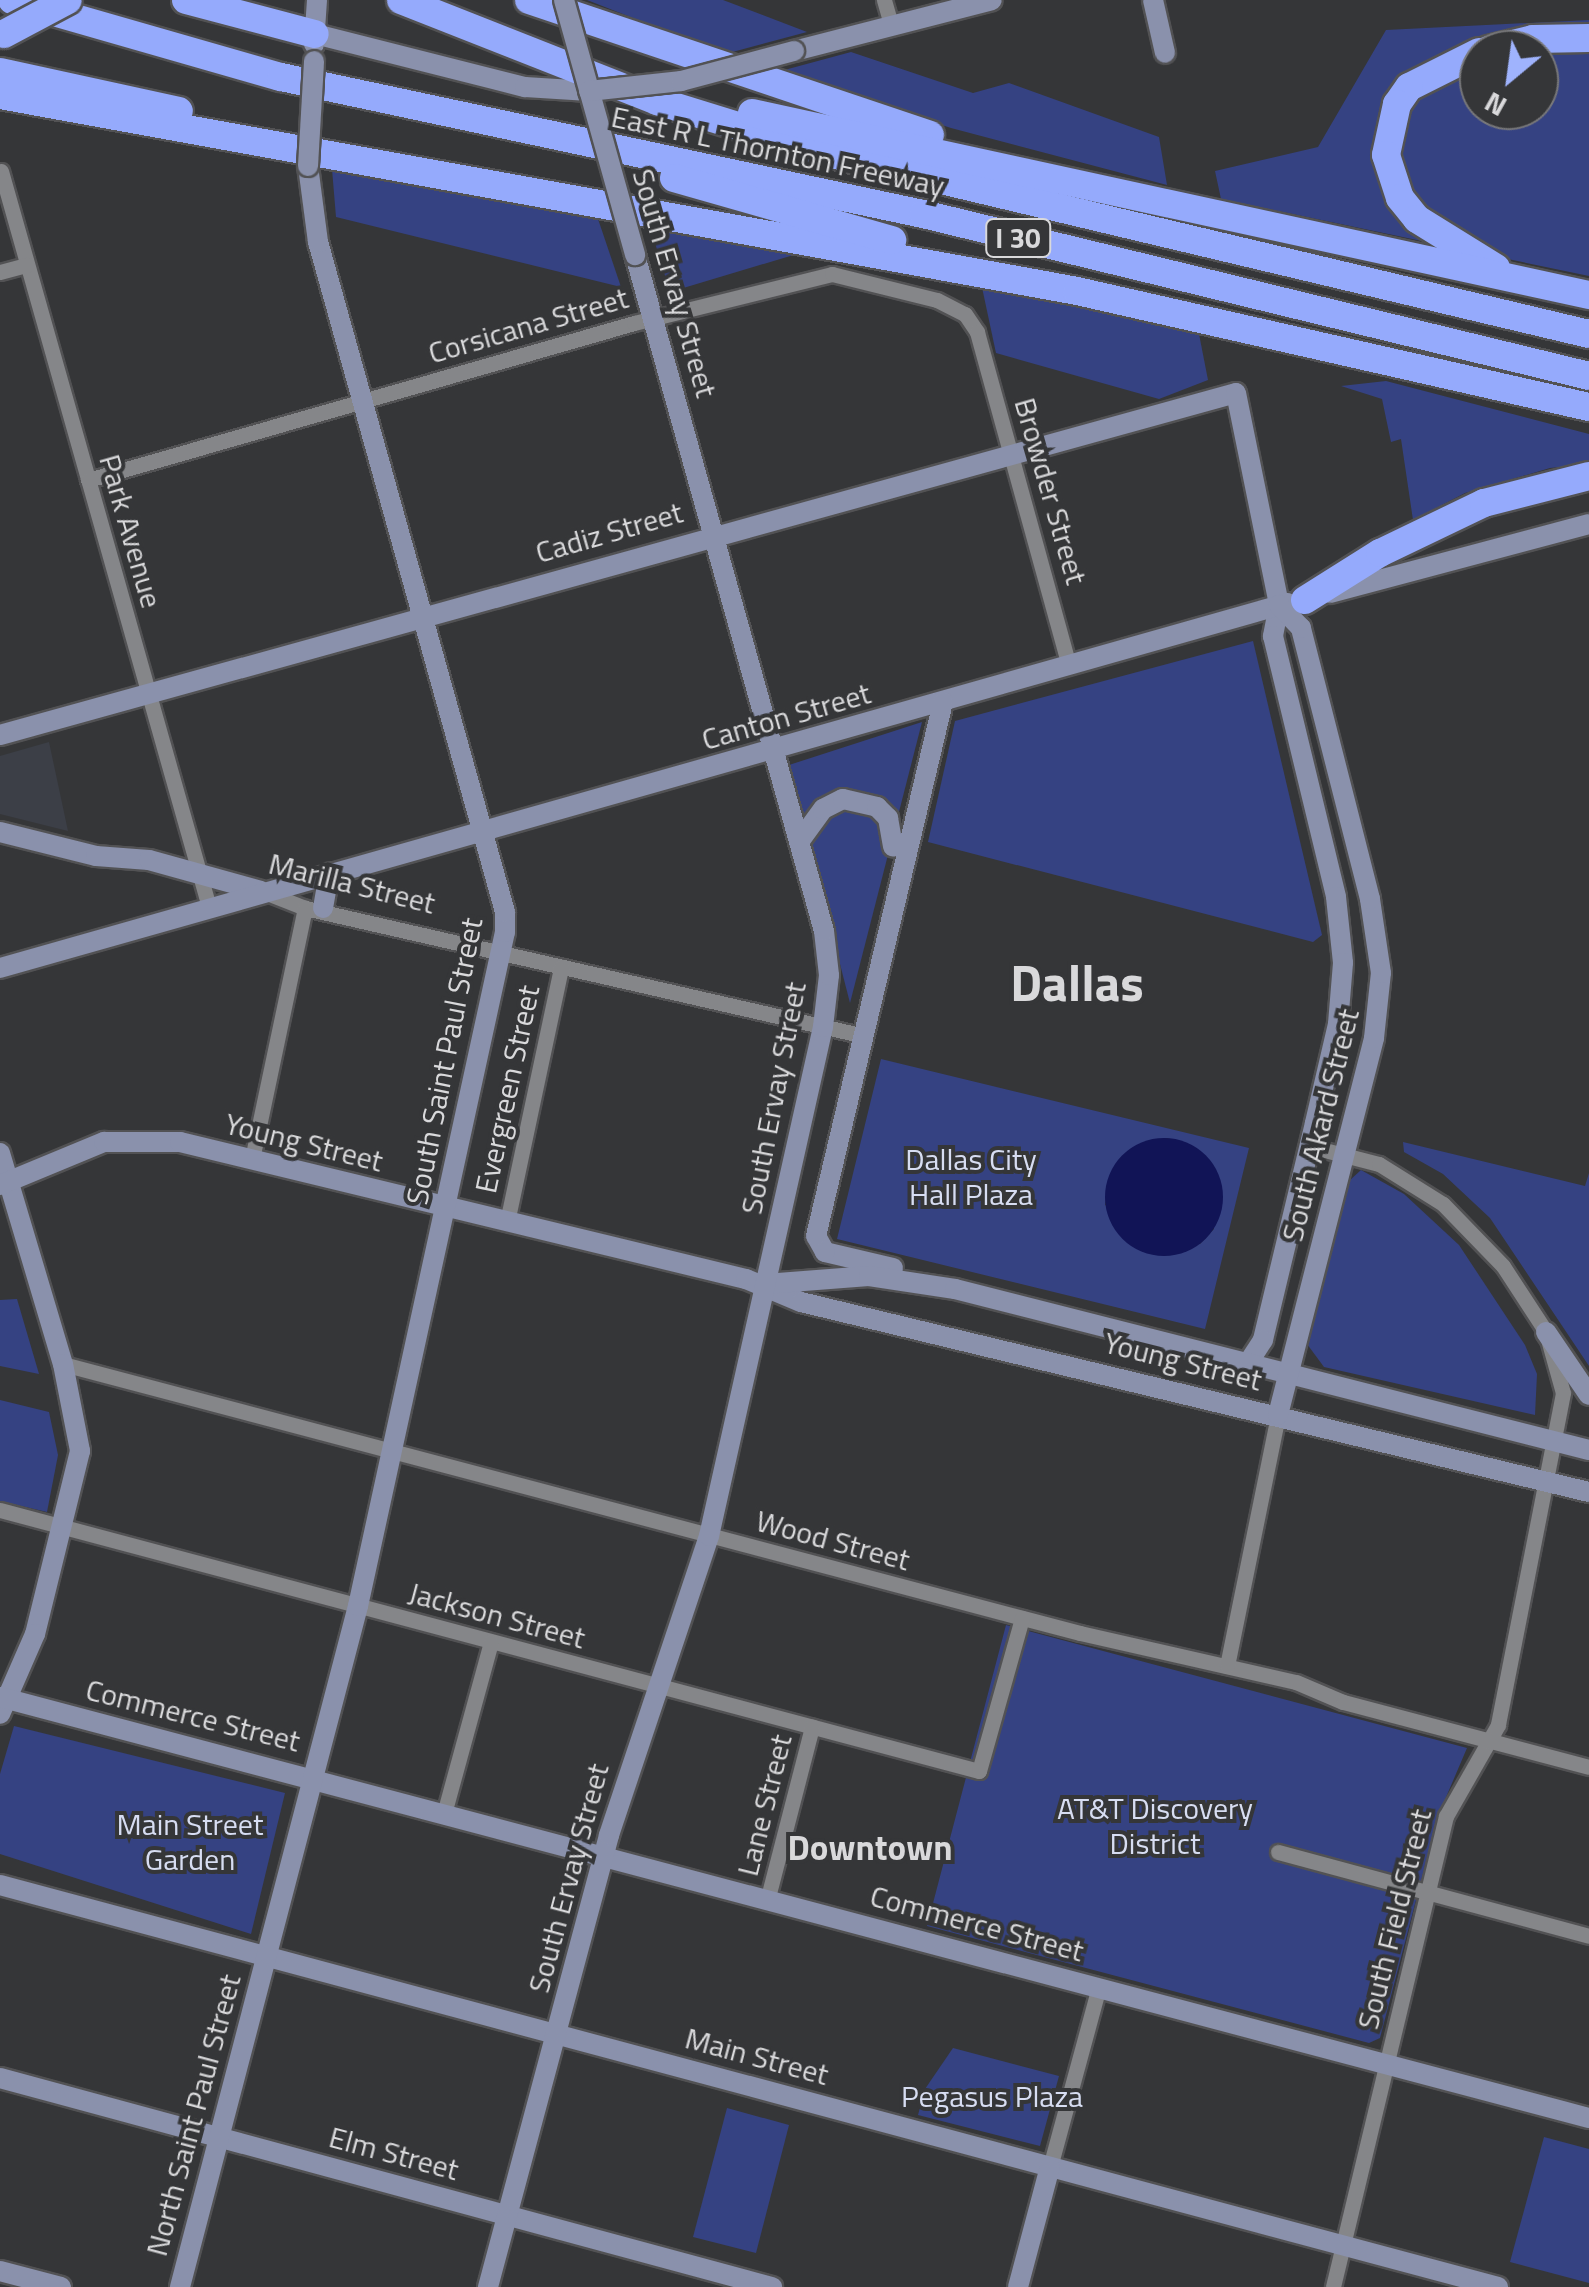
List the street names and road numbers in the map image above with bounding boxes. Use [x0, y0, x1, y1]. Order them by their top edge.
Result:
street label: East R L Thornton Freeway [608, 98, 948, 204]
street label: South Ervay Street [625, 165, 725, 401]
road number: I 30 [983, 215, 1053, 261]
street label: Corsicana Street [424, 279, 632, 371]
street label: Browder Street [1007, 394, 1095, 588]
street label: Park Avenue [92, 450, 170, 612]
street label: Cadiz Street [531, 494, 687, 570]
street label: Canton Street [698, 675, 874, 757]
street label: Marilla Street [265, 845, 439, 921]
street label: South Saint Paul Street [398, 914, 490, 1208]
street label: South Ervay Street [733, 979, 813, 1217]
street label: Evergreen Street [467, 982, 547, 1196]
street label: South Akard Street [1274, 1005, 1366, 1245]
street label: Young Street [221, 1105, 387, 1179]
street label: Young Street [1100, 1324, 1266, 1398]
street label: Wood Street [752, 1502, 914, 1578]
street label: Jackson Street [405, 1574, 589, 1656]
street label: Commerce Street [82, 1671, 304, 1759]
street label: Lane Street [729, 1730, 799, 1880]
street label: South Ervay Street [520, 1759, 616, 1997]
street label: South Field Street [1349, 1805, 1439, 2033]
street label: Commerce Street [866, 1877, 1088, 1969]
street label: North Saint Paul Street [138, 1970, 248, 2260]
street label: Main Street [681, 2020, 833, 2092]
street label: Elm Street [325, 2118, 463, 2188]

